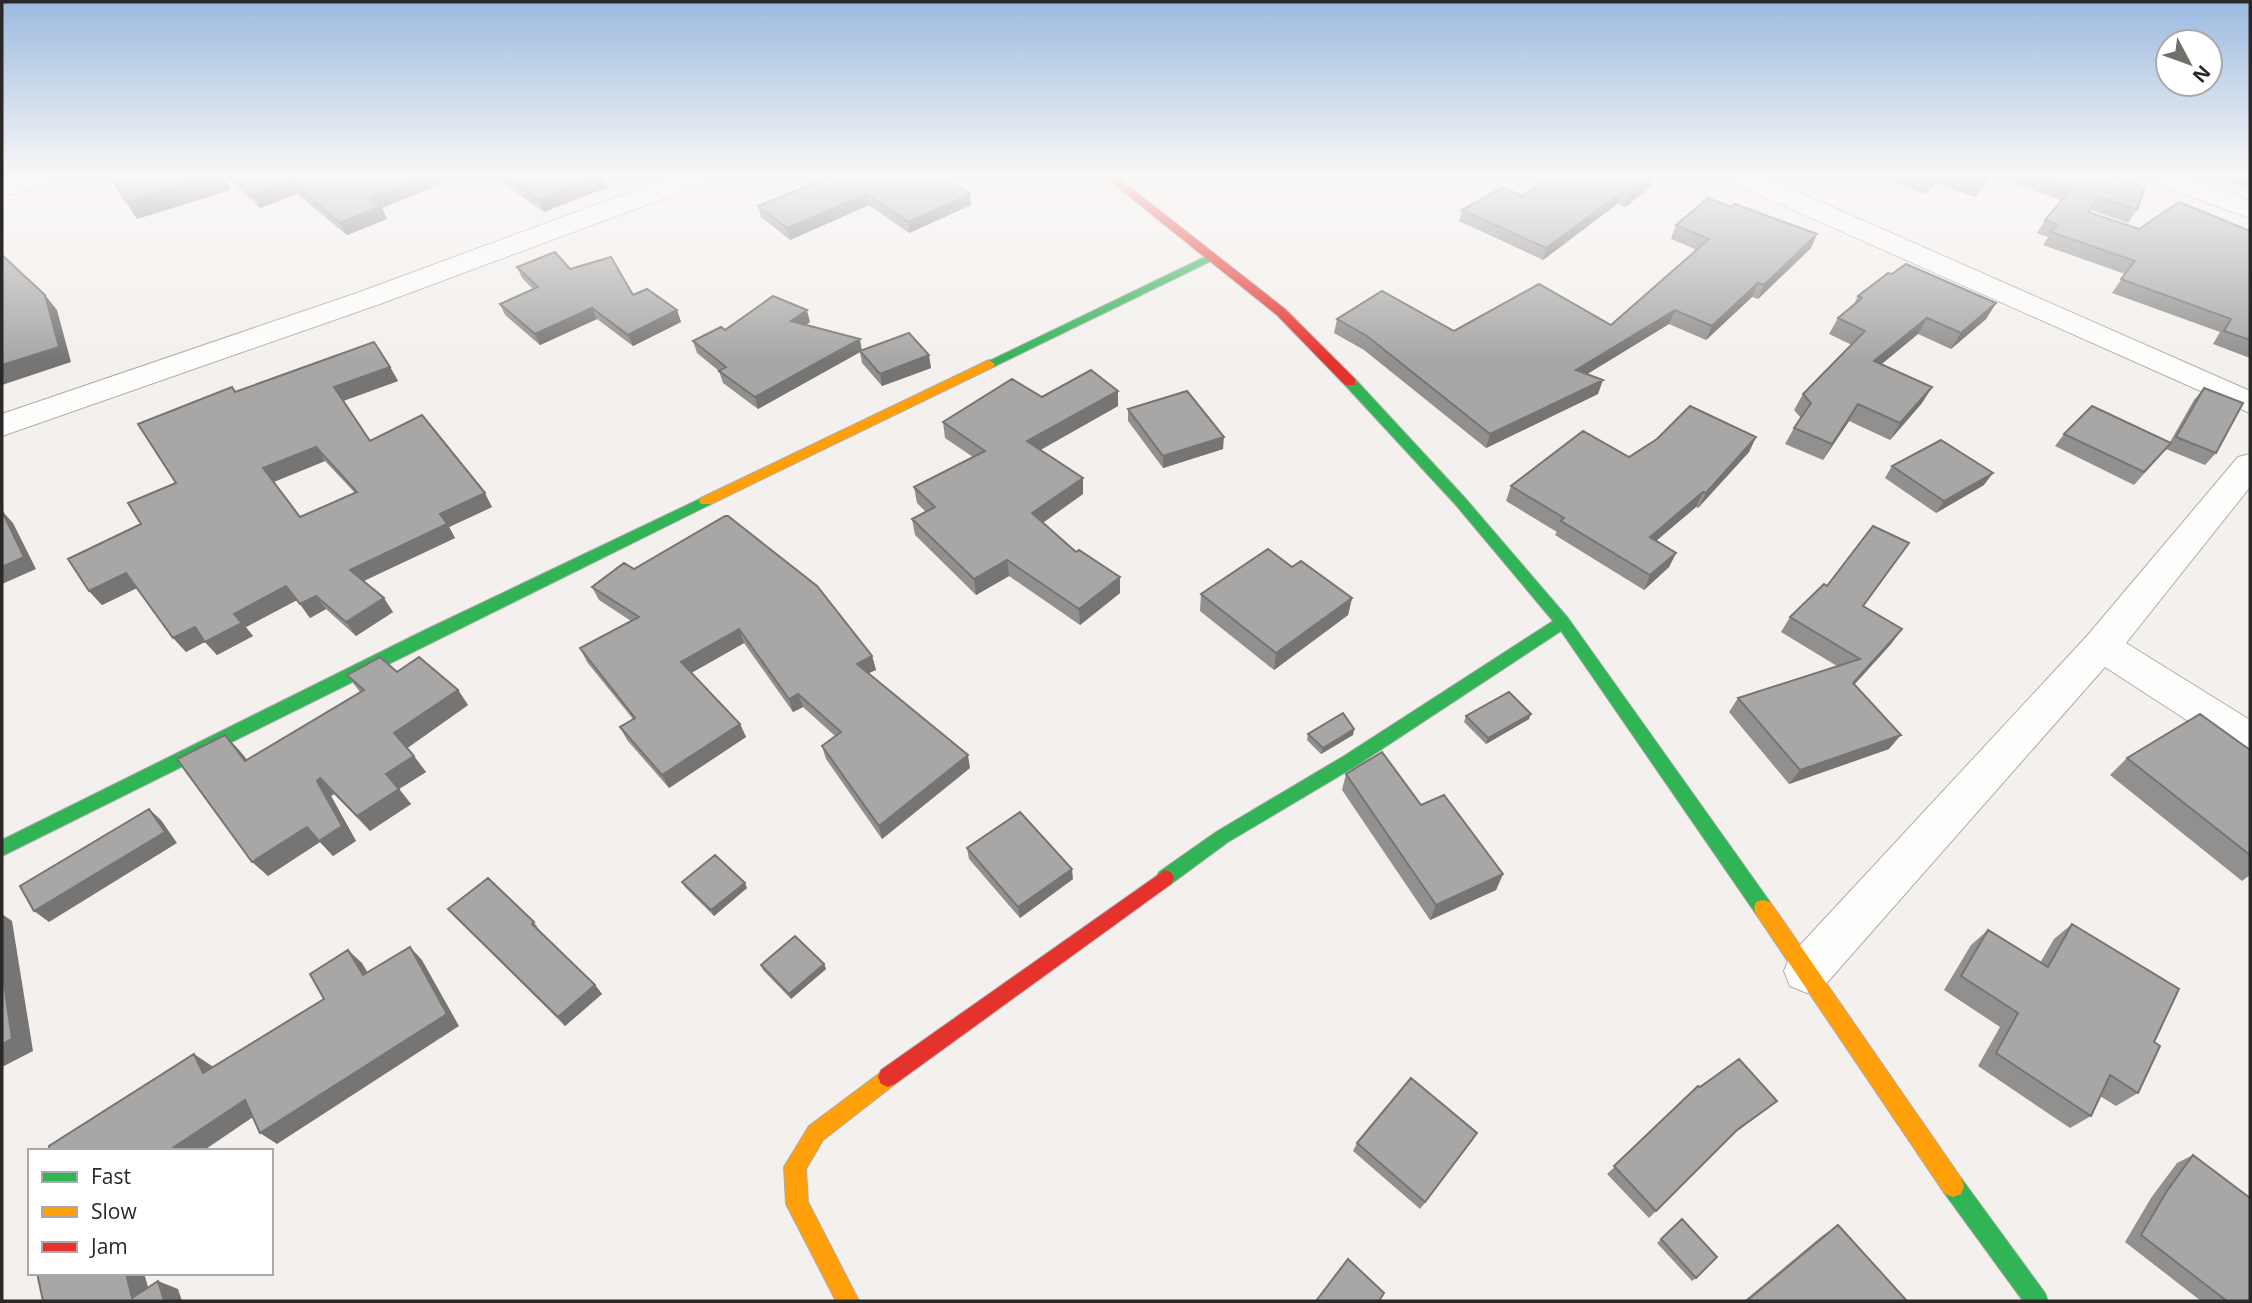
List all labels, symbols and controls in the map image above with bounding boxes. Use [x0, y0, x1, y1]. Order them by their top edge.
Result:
north arrow [2154, 28, 2224, 98]
text: N [2187, 60, 2217, 89]
legend [28, 1149, 273, 1275]
text: Fast [91, 1162, 131, 1190]
text: Slow [91, 1197, 137, 1225]
text: Jam [89, 1232, 128, 1260]

